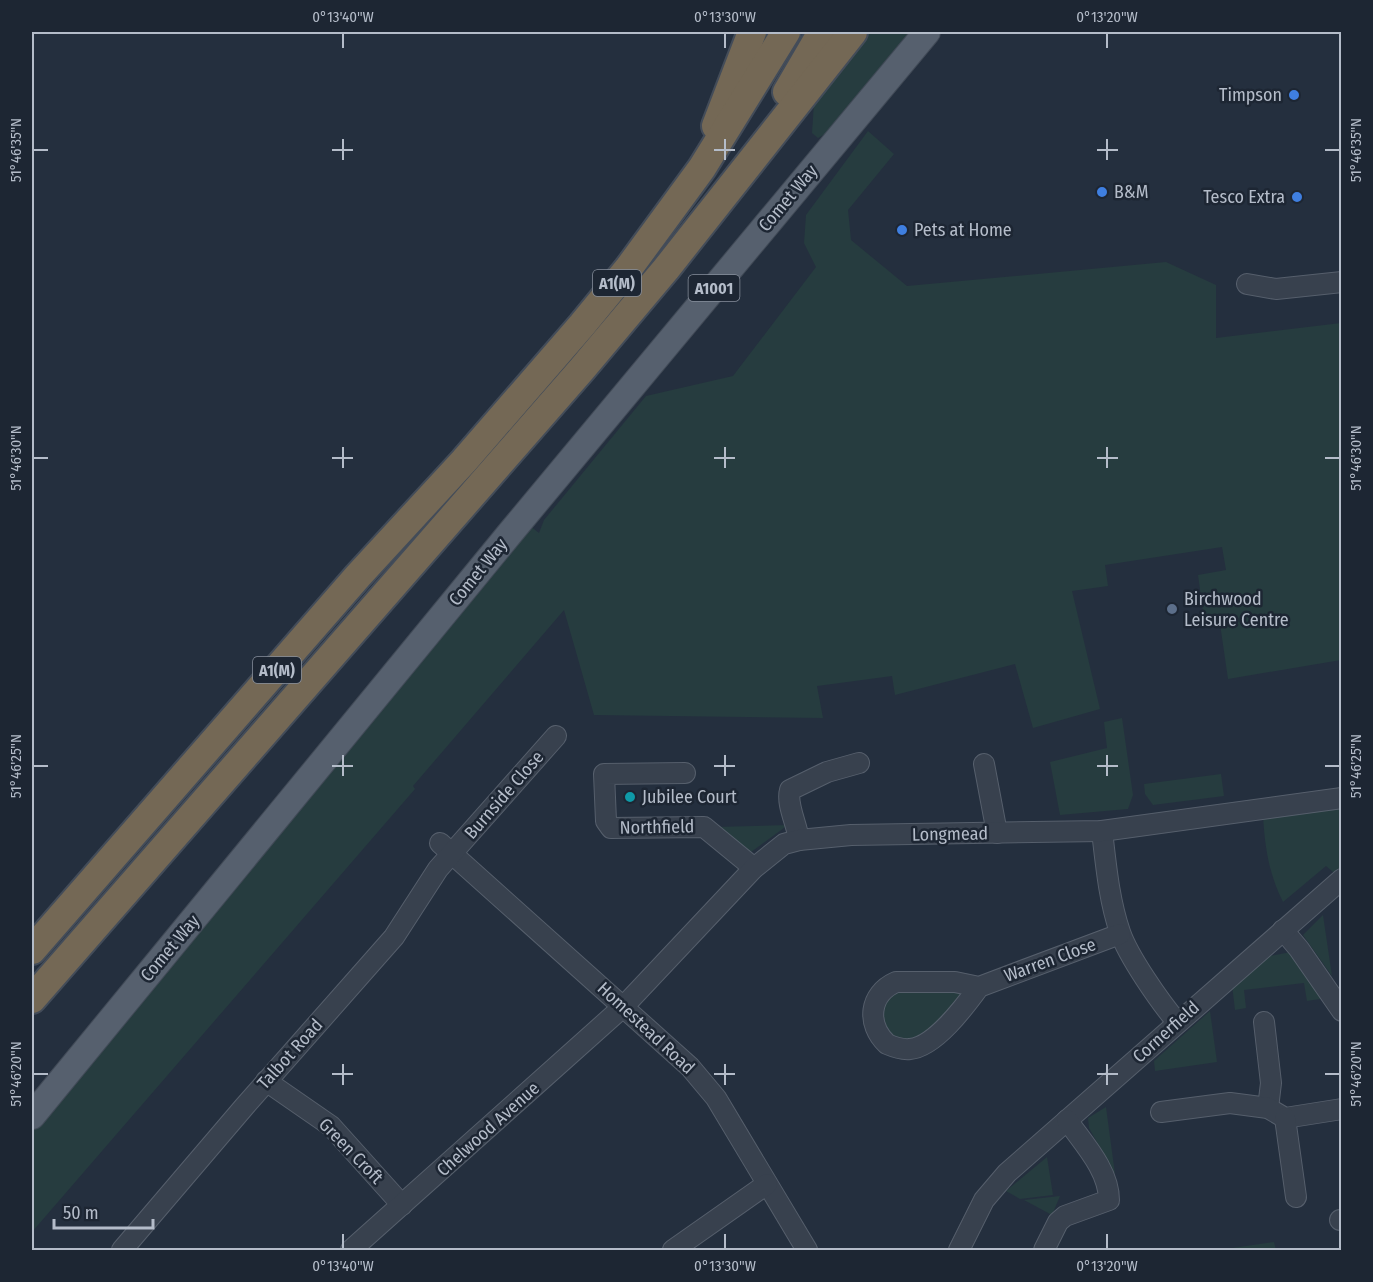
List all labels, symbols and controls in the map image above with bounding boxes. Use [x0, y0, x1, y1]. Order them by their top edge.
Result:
text: 0°13'40"W [312, 8, 374, 26]
text: 0°13'30"W [694, 8, 756, 26]
text: 0°13'20"W [1076, 8, 1138, 26]
place label: Timpson [1219, 84, 1282, 106]
marker: Timpson [1287, 88, 1301, 102]
text: 51°46'35"N [7, 118, 25, 182]
text: 51°46'35"N [1347, 118, 1365, 182]
street label: Comet Way [754, 160, 822, 236]
place label: B&M [1114, 181, 1149, 203]
marker: B&M [1095, 185, 1109, 199]
place label: Tesco Extra [1203, 186, 1285, 208]
marker: Tesco Extra [1290, 190, 1304, 204]
place label: Pets at Home [914, 219, 1012, 241]
marker: Pets at Home [895, 223, 909, 237]
road number: A1(M) [593, 270, 641, 296]
road number: A1001 [688, 275, 740, 301]
text: 51°46'30"N [7, 425, 25, 491]
text: 51°46'30"N [1347, 425, 1365, 491]
street label: Comet Way [444, 534, 512, 610]
place label: Birchwood Leisure Centre [1184, 588, 1289, 631]
marker: Birchwood Leisure Centre [1165, 602, 1179, 616]
road number: A1(M) [253, 657, 301, 683]
text: 51°46'25"N [7, 734, 25, 798]
text: 51°46'25"N [1347, 734, 1365, 798]
street label: Burnside Close [460, 746, 548, 844]
place label: Jubilee Court [642, 786, 737, 808]
marker: Jubilee Court [623, 790, 637, 804]
street label: Northfield [619, 815, 695, 839]
street label: Longmead [912, 822, 988, 846]
street label: Comet Way [136, 910, 204, 986]
street label: Warren Close [1001, 933, 1099, 987]
street label: Homestead Road [593, 977, 699, 1079]
street label: Cornerfield [1128, 996, 1204, 1068]
street label: Talbot Road [253, 1014, 327, 1094]
text: 51°46'20"N [7, 1041, 25, 1107]
text: 51°46'20"N [1347, 1041, 1365, 1107]
street label: Chelwood Avenue [432, 1077, 544, 1181]
street label: Green Croft [314, 1113, 388, 1189]
scale bar [54, 1192, 153, 1230]
text: 50 m [63, 1202, 99, 1224]
text: 0°13'40"W [312, 1257, 374, 1275]
text: 0°13'30"W [694, 1257, 756, 1275]
text: 0°13'20"W [1076, 1257, 1138, 1275]

